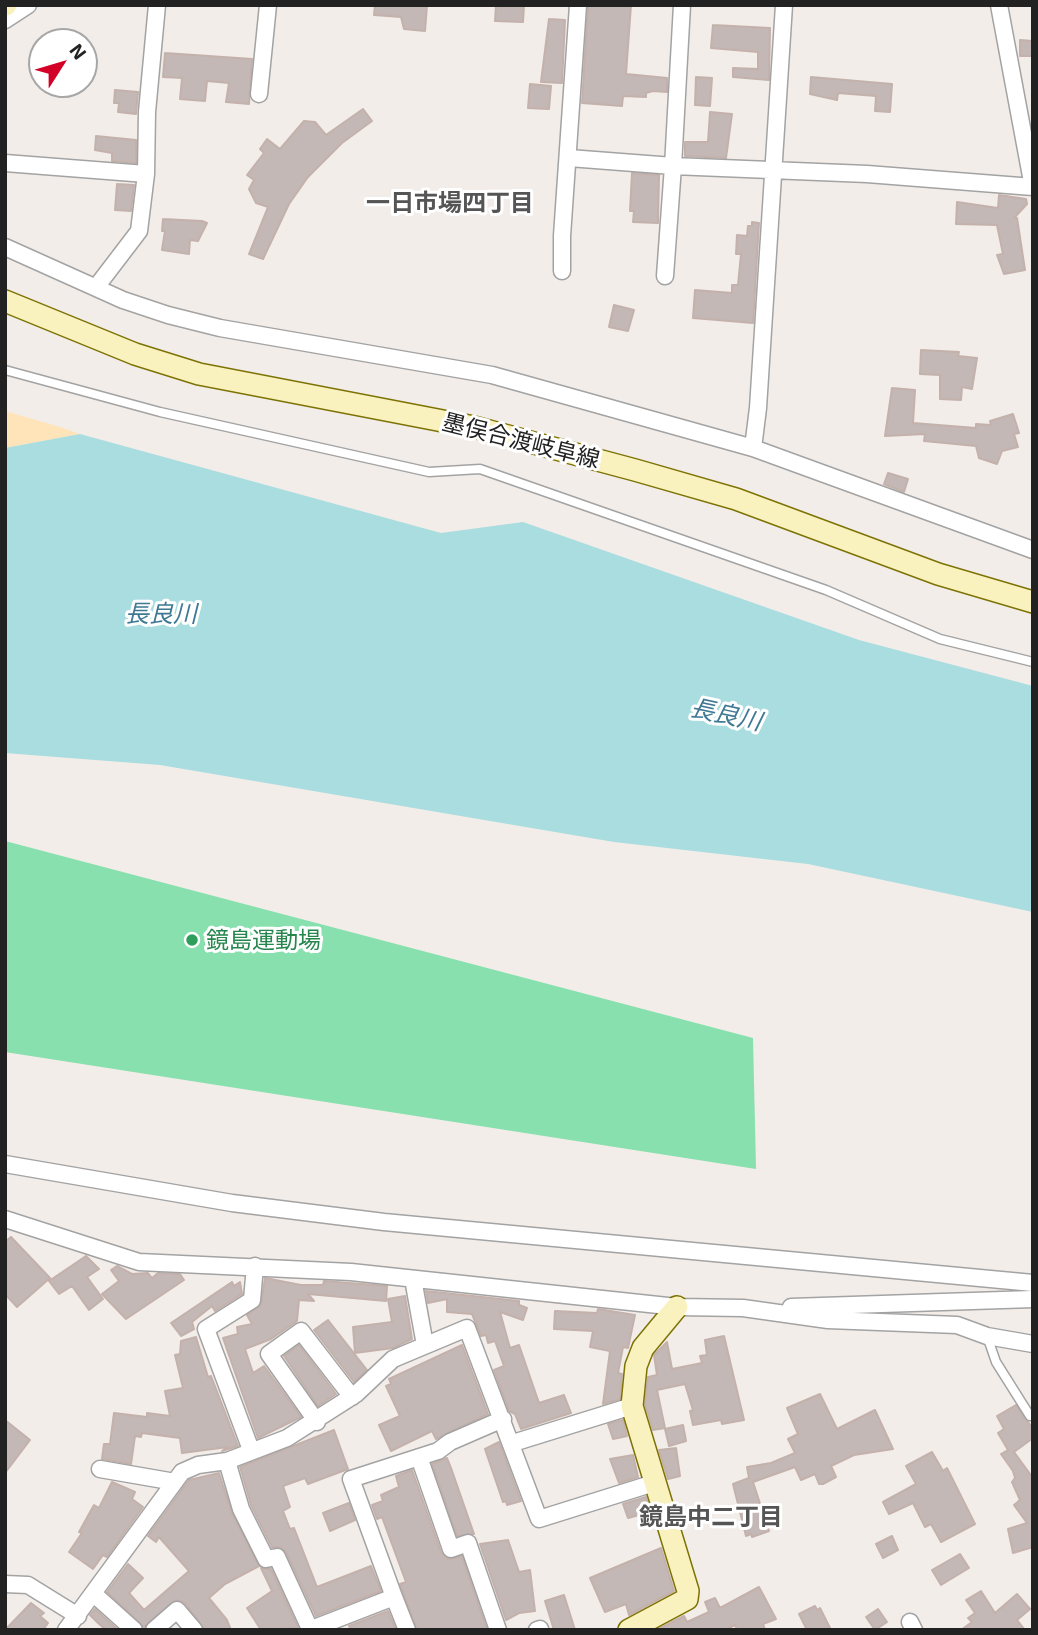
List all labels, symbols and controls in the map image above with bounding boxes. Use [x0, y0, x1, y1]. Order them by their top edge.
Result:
north arrow [28, 28, 98, 98]
text: N [65, 39, 92, 64]
district label: 一日市場四丁目 [366, 189, 534, 217]
street label: 墨俣合渡岐阜線 [440, 408, 602, 474]
water label: 長良川 [125, 600, 197, 628]
water label: 長良川 [688, 693, 764, 737]
place label: 鏡島運動場 [206, 926, 321, 954]
marker: 鏡島運動場 [184, 932, 200, 948]
district label: 鏡島中二丁目 [639, 1503, 783, 1531]

